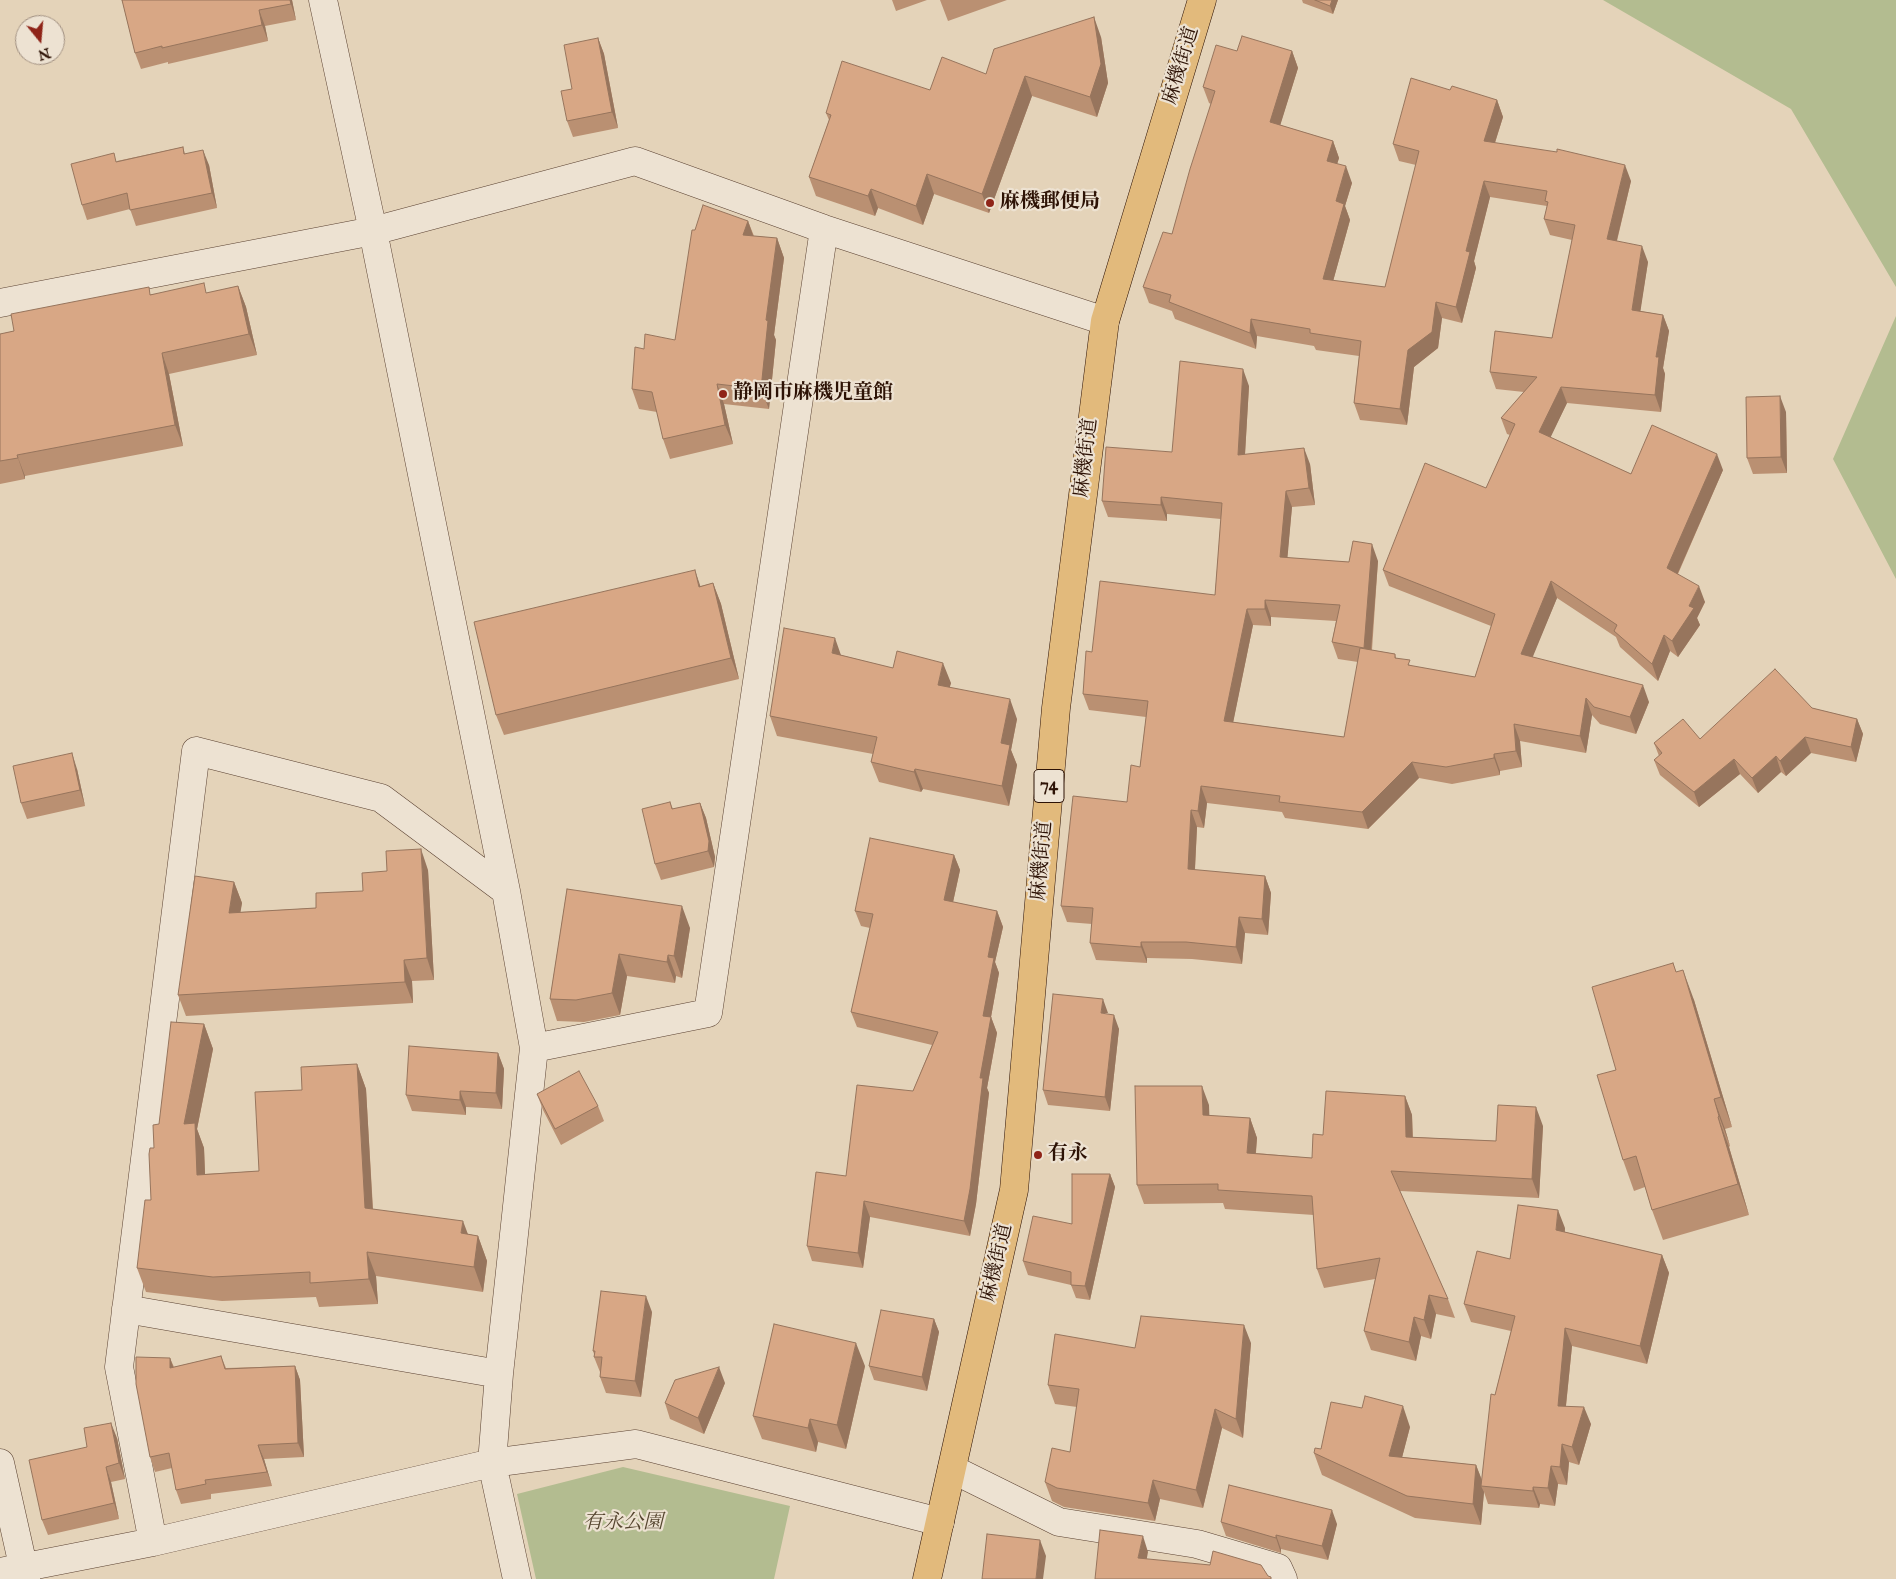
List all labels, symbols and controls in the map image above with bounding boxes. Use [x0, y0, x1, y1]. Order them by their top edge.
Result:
north arrow [15, 15, 65, 65]
street label: 麻機街道 [1159, 24, 1205, 108]
text: N [36, 43, 53, 64]
place label: 麻機郵便局 [1000, 191, 1100, 215]
marker: 麻機郵便局 [984, 197, 996, 209]
place label: 静岡市麻機児童館 [733, 382, 893, 406]
marker: 静岡市麻機児童館 [717, 388, 729, 400]
street label: 麻機街道 [1070, 417, 1104, 499]
road number: 74 [1034, 769, 1064, 802]
street label: 麻機街道 [1028, 820, 1058, 902]
place label: 有永 [1048, 1143, 1088, 1167]
marker: 有永 [1032, 1149, 1044, 1161]
street label: 麻機街道 [977, 1221, 1019, 1305]
park label: 有永公園 [583, 1512, 663, 1536]

